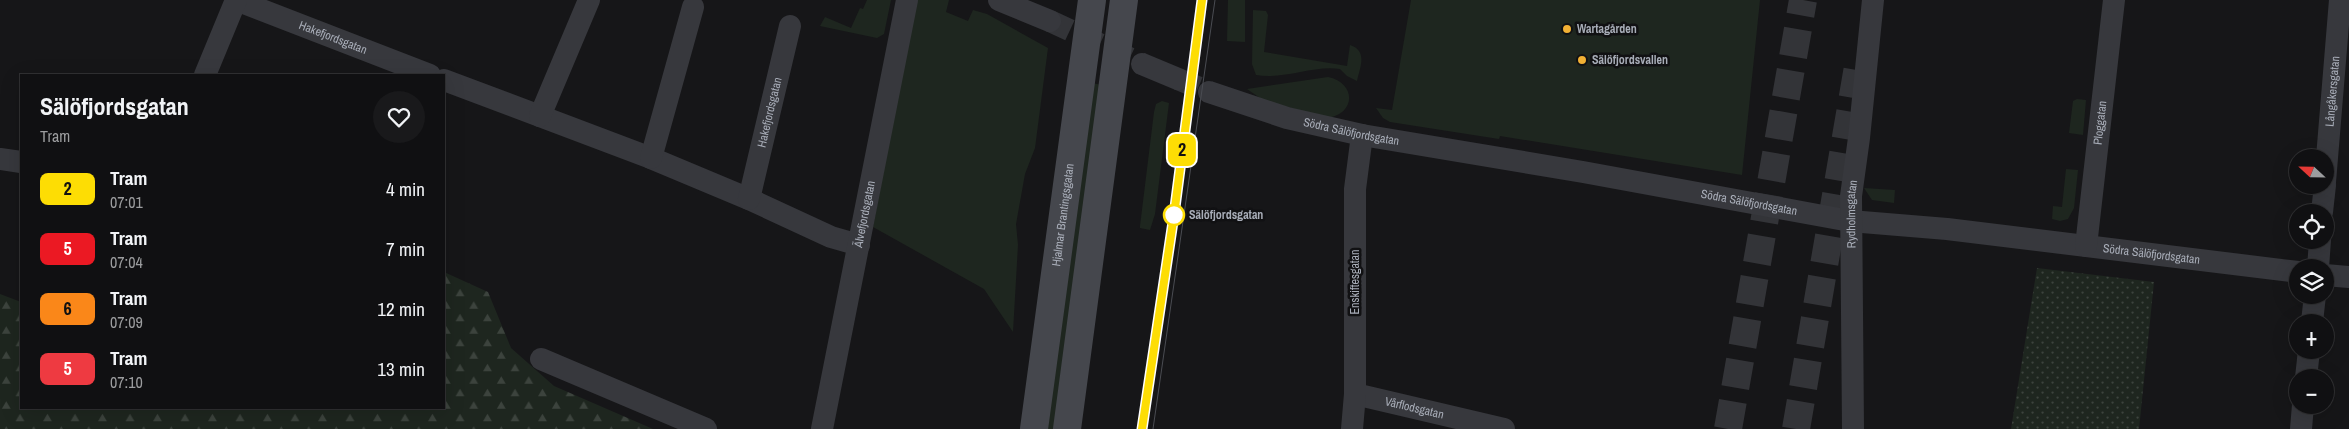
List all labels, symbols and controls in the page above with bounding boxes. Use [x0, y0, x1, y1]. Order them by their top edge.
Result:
street label: Hakefjordsgatan [297, 17, 369, 58]
place label: Wartagården [1577, 21, 1637, 37]
marker: Wartagården [1561, 23, 1573, 35]
place label: Sälöfjordsvallen [1592, 52, 1668, 68]
marker: Sälöfjordsvallen [1576, 54, 1588, 66]
street label: Långåkersgatan [2322, 55, 2343, 127]
street label: Hakefjordsgatan [753, 76, 786, 149]
text: Sälöfjordsgatan [40, 90, 189, 122]
button: heart [373, 91, 425, 143]
street label: Ploggatan [2090, 100, 2110, 146]
street label: Södra Sälöfjordsgatan [1302, 114, 1400, 149]
text: Tram [40, 125, 70, 147]
line badge: 2 [1166, 134, 1198, 166]
text: 2 [1178, 137, 1186, 162]
north arrow [2289, 149, 2334, 194]
map controls [2289, 149, 2334, 414]
street label: Hjalmar Brantingsgatan [1048, 163, 1078, 267]
text: Tram [110, 165, 147, 191]
text: 2 [63, 176, 72, 201]
text: 4 min [386, 176, 425, 202]
street label: Älvefjordsgatan [850, 179, 879, 250]
street label: Rydholmsgatan [1843, 179, 1861, 248]
street label: Södra Sälöfjordsgatan [1700, 186, 1798, 219]
text: 07:01 [110, 191, 143, 213]
marker: Sälöfjordsgatan [1163, 204, 1185, 226]
button: locate [2289, 204, 2334, 249]
place label: Sälöfjordsgatan [1189, 207, 1263, 223]
text: Tram [110, 225, 147, 251]
text: 5 [63, 236, 72, 261]
text: 7 min [386, 236, 425, 262]
street label: Södra Sälöfjordsgatan [2102, 240, 2201, 268]
street label: Enskiftesgatan [1347, 249, 1363, 315]
text: 07:04 [110, 251, 143, 273]
button: layers [2289, 259, 2334, 304]
text: Tram [110, 285, 147, 311]
text: 6 [63, 296, 72, 321]
text: 12 min [377, 296, 425, 322]
text: 07:09 [110, 311, 143, 333]
button: + [2289, 314, 2334, 359]
text: Tram [110, 345, 147, 371]
text: 5 [63, 356, 72, 381]
text: 13 min [377, 356, 425, 382]
button: − [2289, 369, 2334, 414]
text: 07:10 [110, 371, 143, 393]
street label: Vårflodsgatan [1383, 393, 1445, 423]

